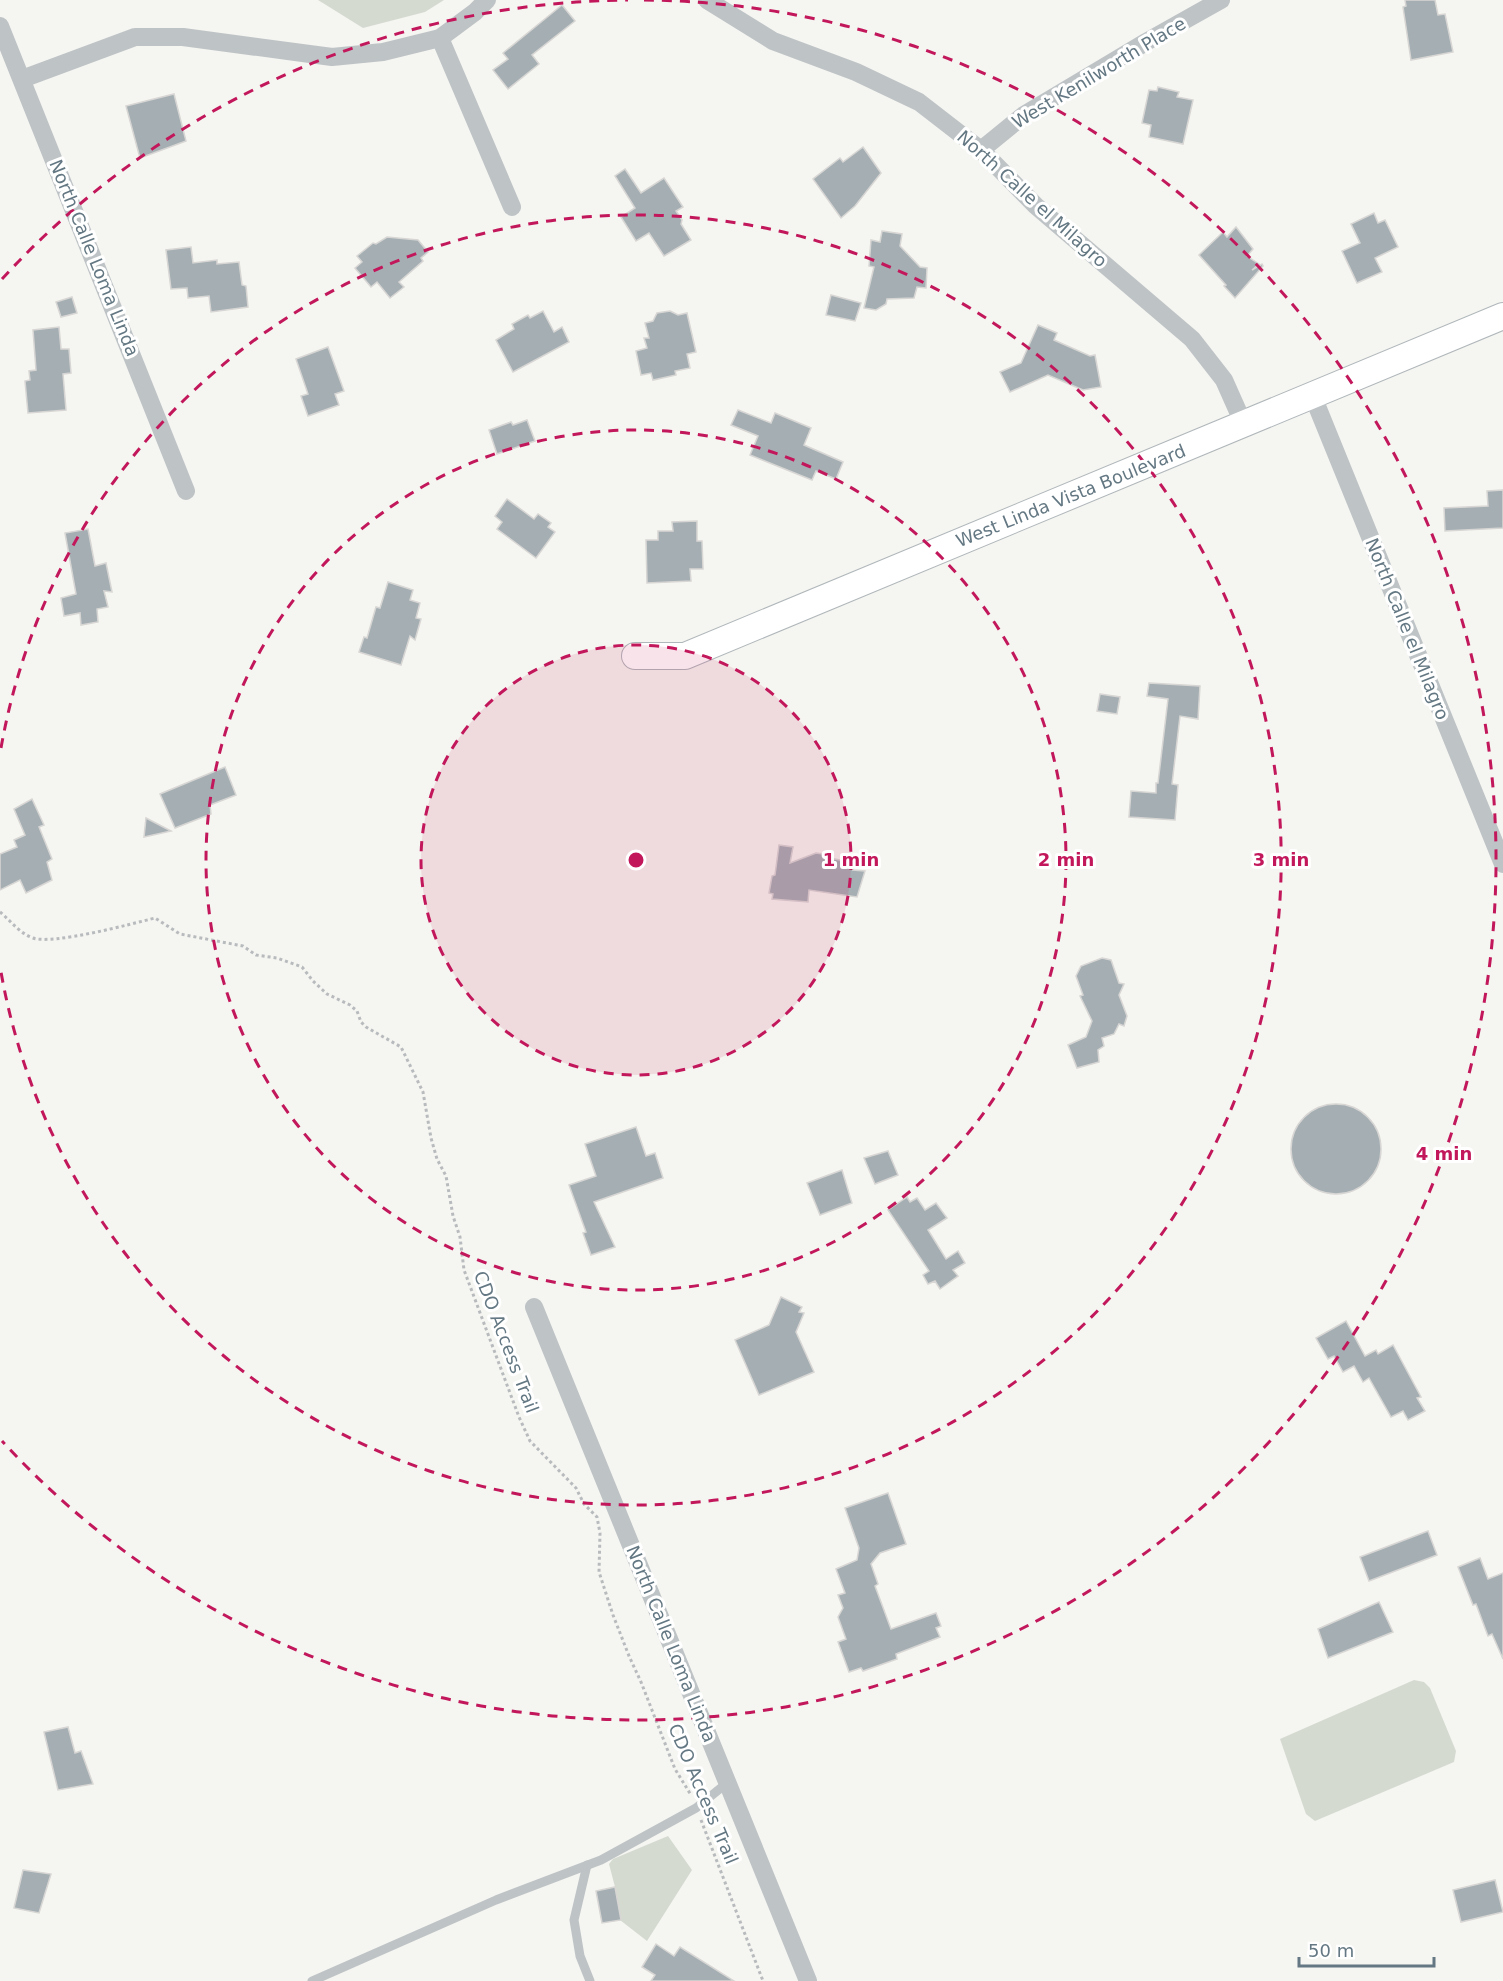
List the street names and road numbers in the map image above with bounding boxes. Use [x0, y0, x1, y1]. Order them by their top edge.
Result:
street label: West Kenilworth Place [1008, 12, 1189, 133]
street label: North Calle el Milagro [953, 126, 1112, 271]
street label: North Calle Loma Linda [45, 156, 144, 359]
street label: West Linda Vista Boulevard [953, 440, 1189, 551]
street label: North Calle el Milagro [1361, 535, 1454, 723]
street label: CDO Access Trail [470, 1268, 543, 1416]
street label: North Calle Loma Linda [622, 1542, 721, 1745]
street label: CDO Access Trail [664, 1720, 743, 1867]

